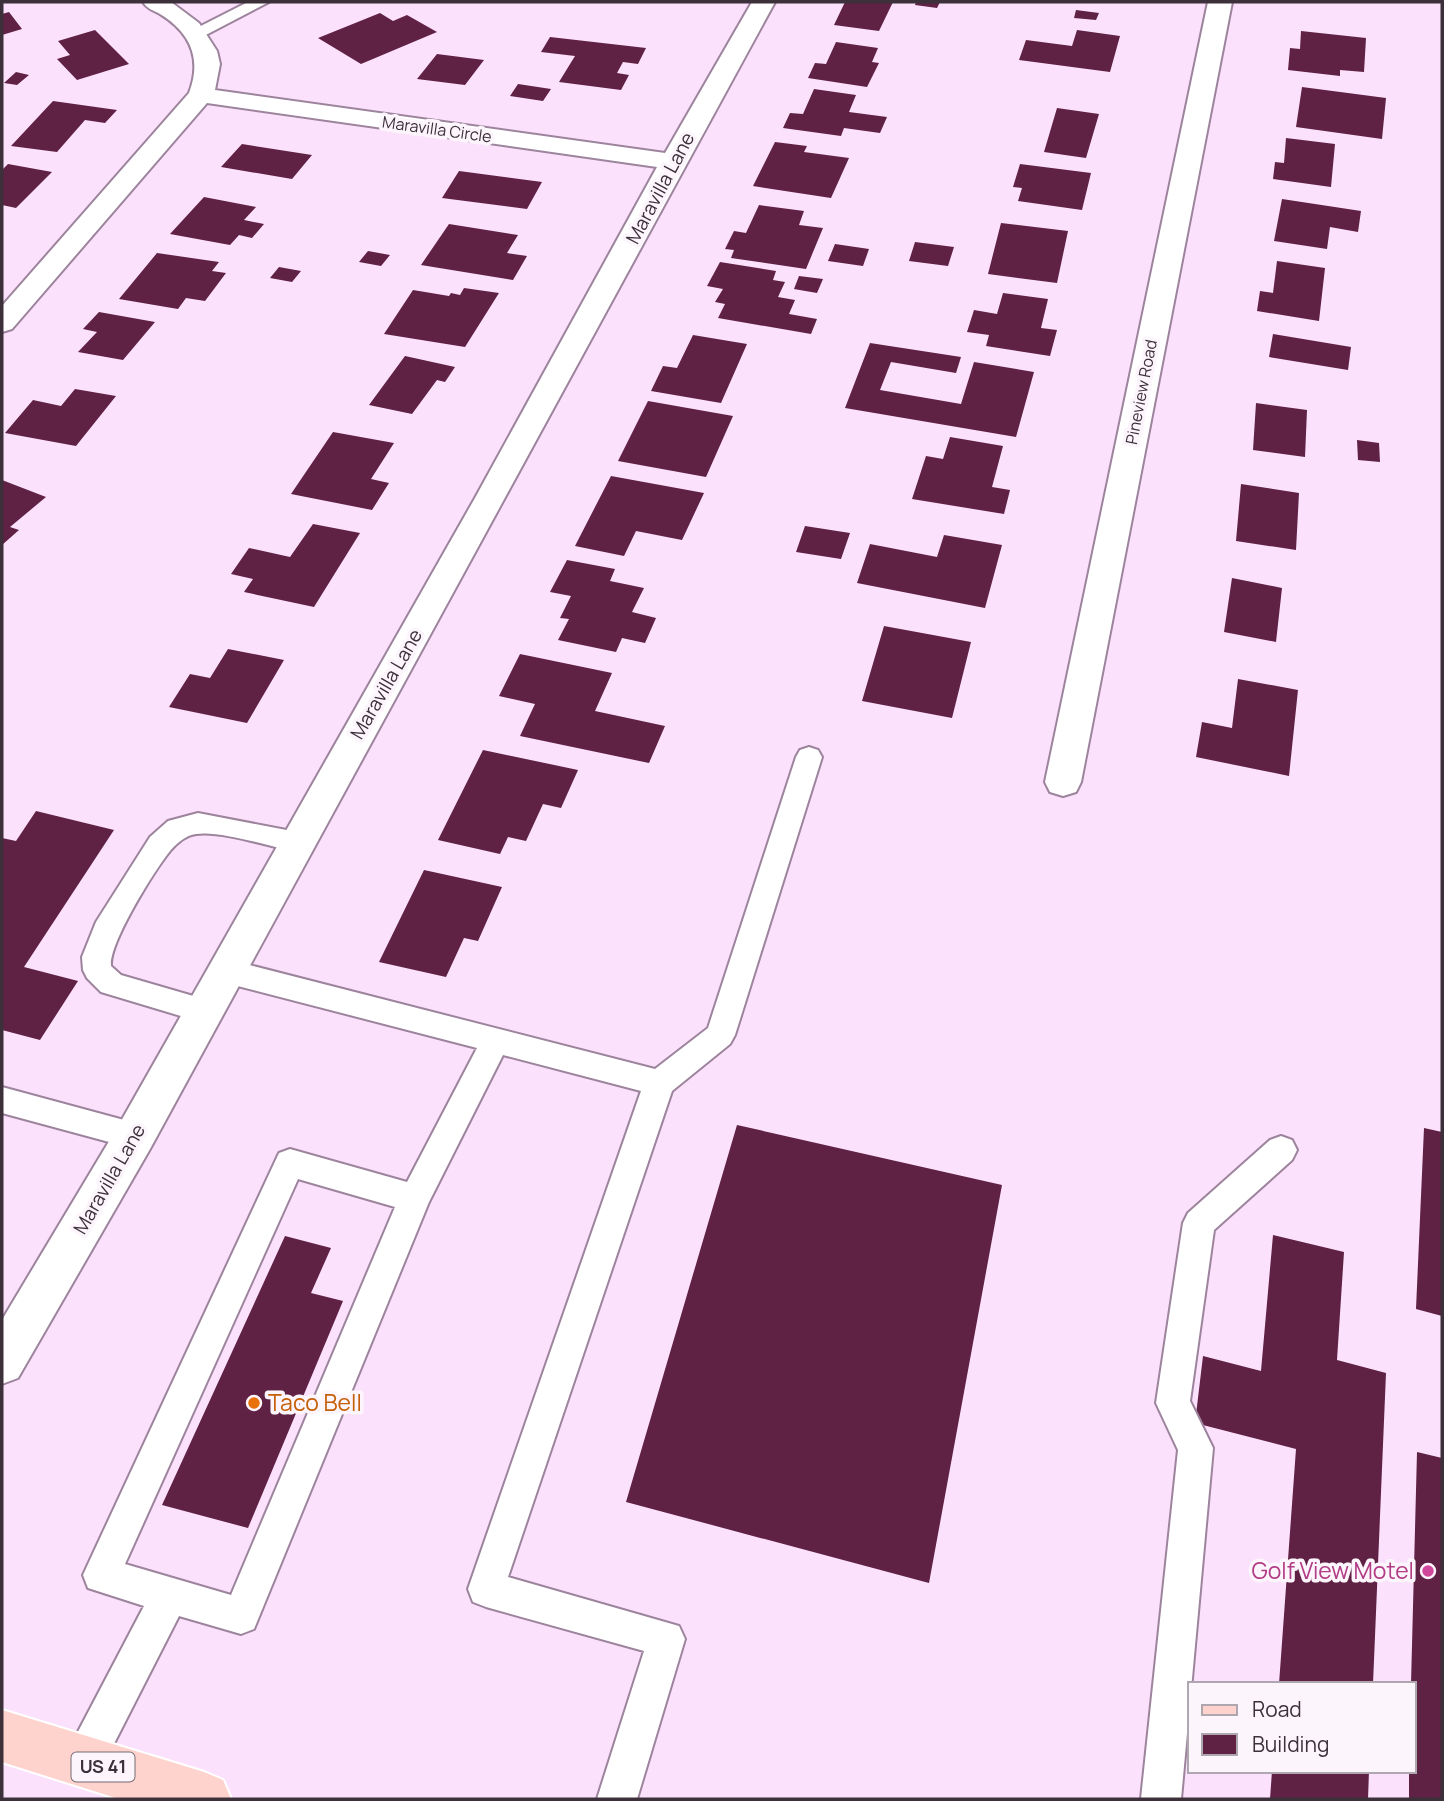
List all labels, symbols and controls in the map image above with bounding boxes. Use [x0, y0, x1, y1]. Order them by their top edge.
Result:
street label: Maravilla Circle [381, 110, 493, 148]
street label: Maravilla Lane [620, 128, 700, 248]
street label: Pineview Road [1120, 338, 1162, 446]
street label: Maravilla Lane [344, 624, 428, 744]
street label: Maravilla Lane [67, 1119, 151, 1239]
place label: Taco Bell [268, 1386, 362, 1418]
marker: Taco Bell [246, 1395, 262, 1411]
place label: Golf View Motel [1252, 1554, 1414, 1586]
marker: Golf View Motel [1420, 1563, 1436, 1579]
legend [1188, 1682, 1416, 1773]
text: Road [1252, 1695, 1302, 1723]
text: Building [1252, 1730, 1329, 1758]
road number: US 41 [72, 1752, 134, 1782]

